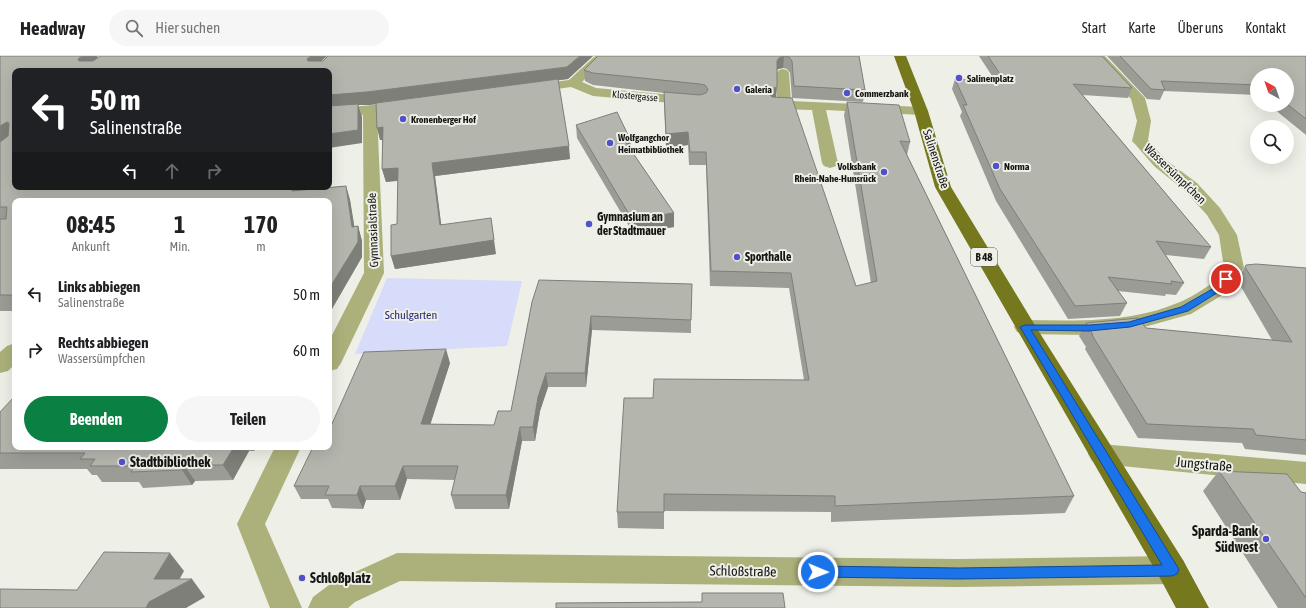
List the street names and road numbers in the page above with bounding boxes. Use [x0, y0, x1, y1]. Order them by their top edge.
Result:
street label: Klostergasse [612, 89, 659, 104]
street label: Salinenstraße [920, 128, 952, 190]
street label: Wassersümpfchen [1141, 141, 1209, 207]
street label: Gymnasialstraße [365, 192, 381, 268]
road number: B 48 [971, 248, 997, 266]
street label: Jungstraße [1175, 454, 1233, 474]
street label: Schloßstraße [709, 562, 777, 580]

